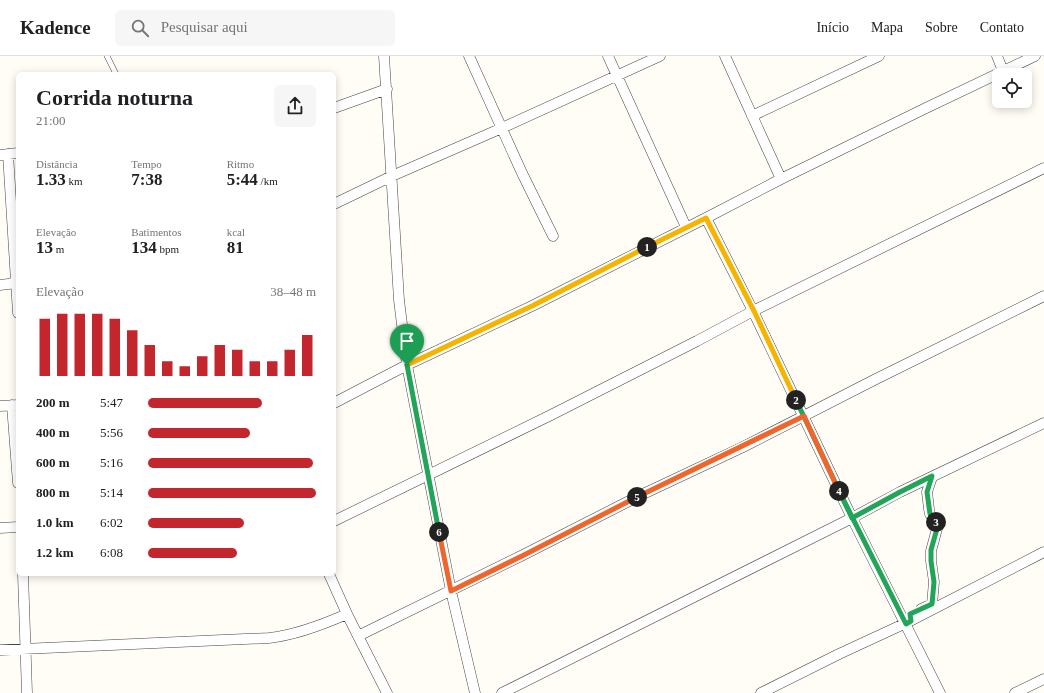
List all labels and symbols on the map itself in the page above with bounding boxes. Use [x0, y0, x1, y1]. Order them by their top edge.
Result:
pin: 1 [637, 237, 657, 257]
pin [390, 324, 424, 365]
pin: 2 [786, 390, 806, 410]
pin: 4 [829, 481, 849, 501]
pin: 5 [627, 487, 647, 507]
pin: 3 [926, 512, 946, 532]
pin: 6 [429, 522, 449, 542]

